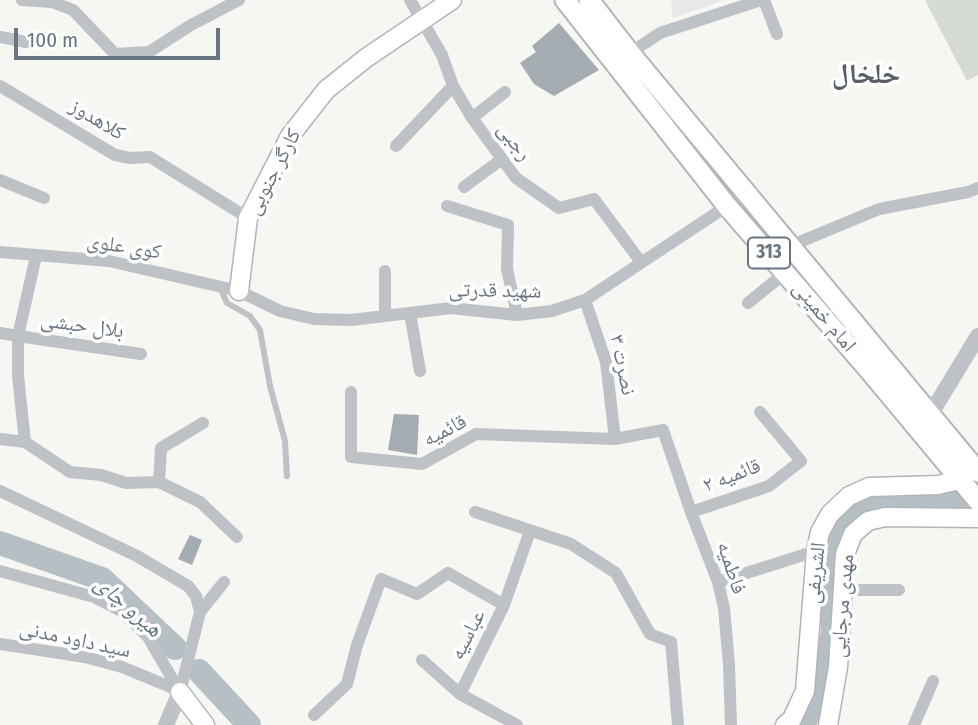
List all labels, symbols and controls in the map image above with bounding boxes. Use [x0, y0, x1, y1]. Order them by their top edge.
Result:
scale bar [18, 14, 224, 58]
text: 100 m [27, 27, 78, 53]
district label: خلخال [832, 58, 900, 92]
street label: کلاهدوز [65, 94, 129, 146]
street label: رجبی [491, 118, 537, 166]
street label: کارگر جنوبی [241, 125, 307, 219]
street label: کوی علوی [85, 229, 163, 265]
road number: 313 [748, 238, 790, 268]
street label: امام خمینی [787, 276, 861, 358]
street label: شهید قدرتی [448, 278, 542, 304]
street label: بلال حبشی [39, 308, 125, 344]
street label: نصرت ۳ [603, 332, 641, 398]
street label: قائمیه [419, 409, 471, 453]
street label: قائمیه ۲ [699, 453, 765, 499]
street label: فاطمیه [711, 539, 751, 597]
street label: الشریفی [800, 541, 832, 605]
street label: مهدی مرجایی [826, 553, 860, 659]
water label: هیرو چای [89, 570, 167, 644]
street label: عباسیه [445, 606, 491, 664]
street label: سید داود مدنی [17, 616, 133, 664]

